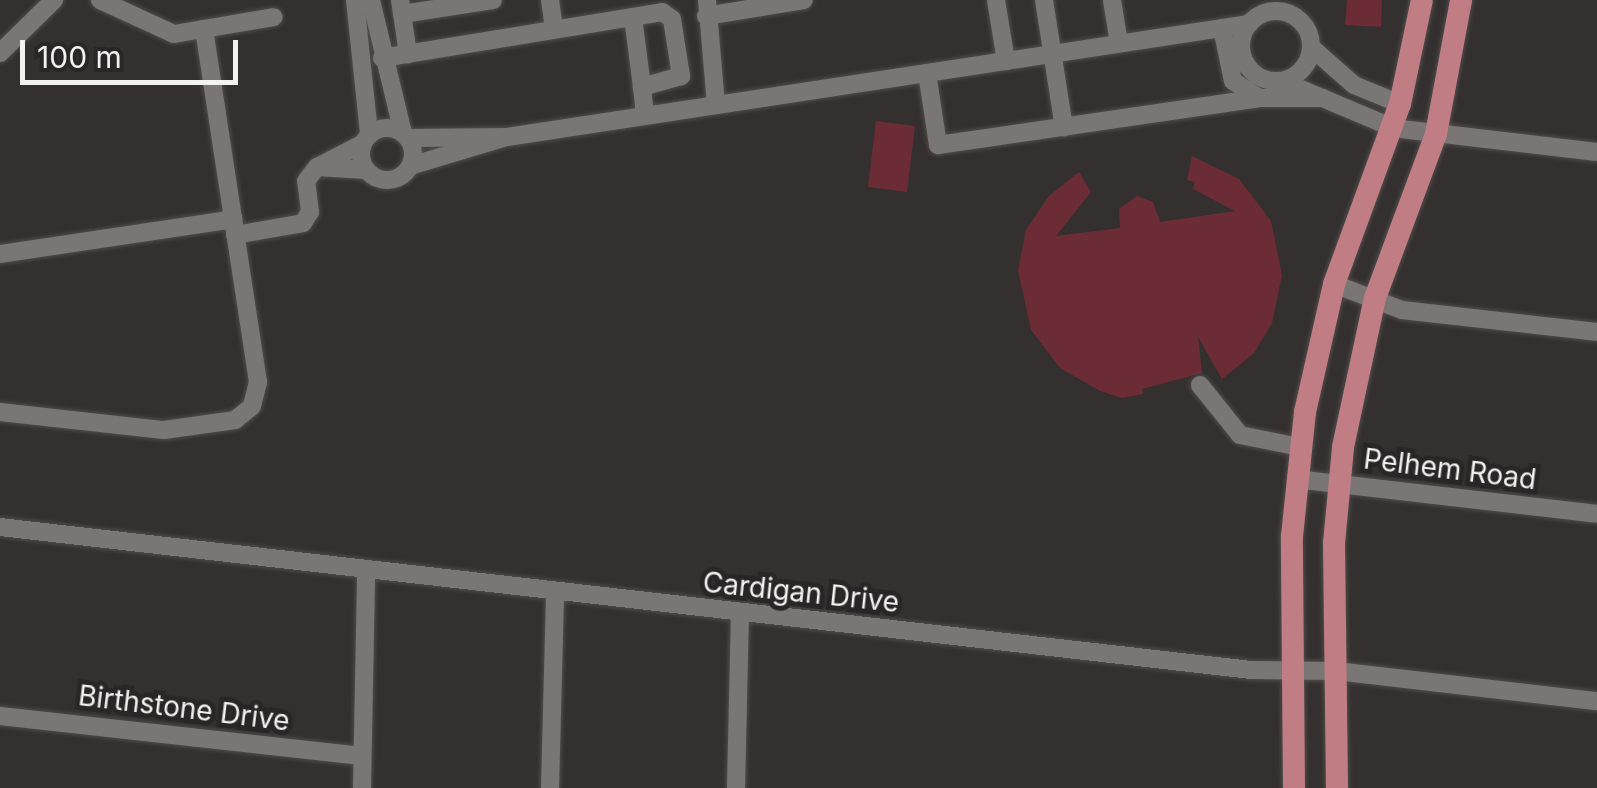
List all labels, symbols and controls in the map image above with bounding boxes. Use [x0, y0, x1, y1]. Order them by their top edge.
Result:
scale bar [25, 20, 242, 82]
text: 100 m [37, 39, 122, 75]
street label: Pelhem Road [1362, 442, 1538, 496]
street label: Cardigan Drive [701, 565, 901, 619]
street label: Birthstone Drive [77, 678, 291, 738]

